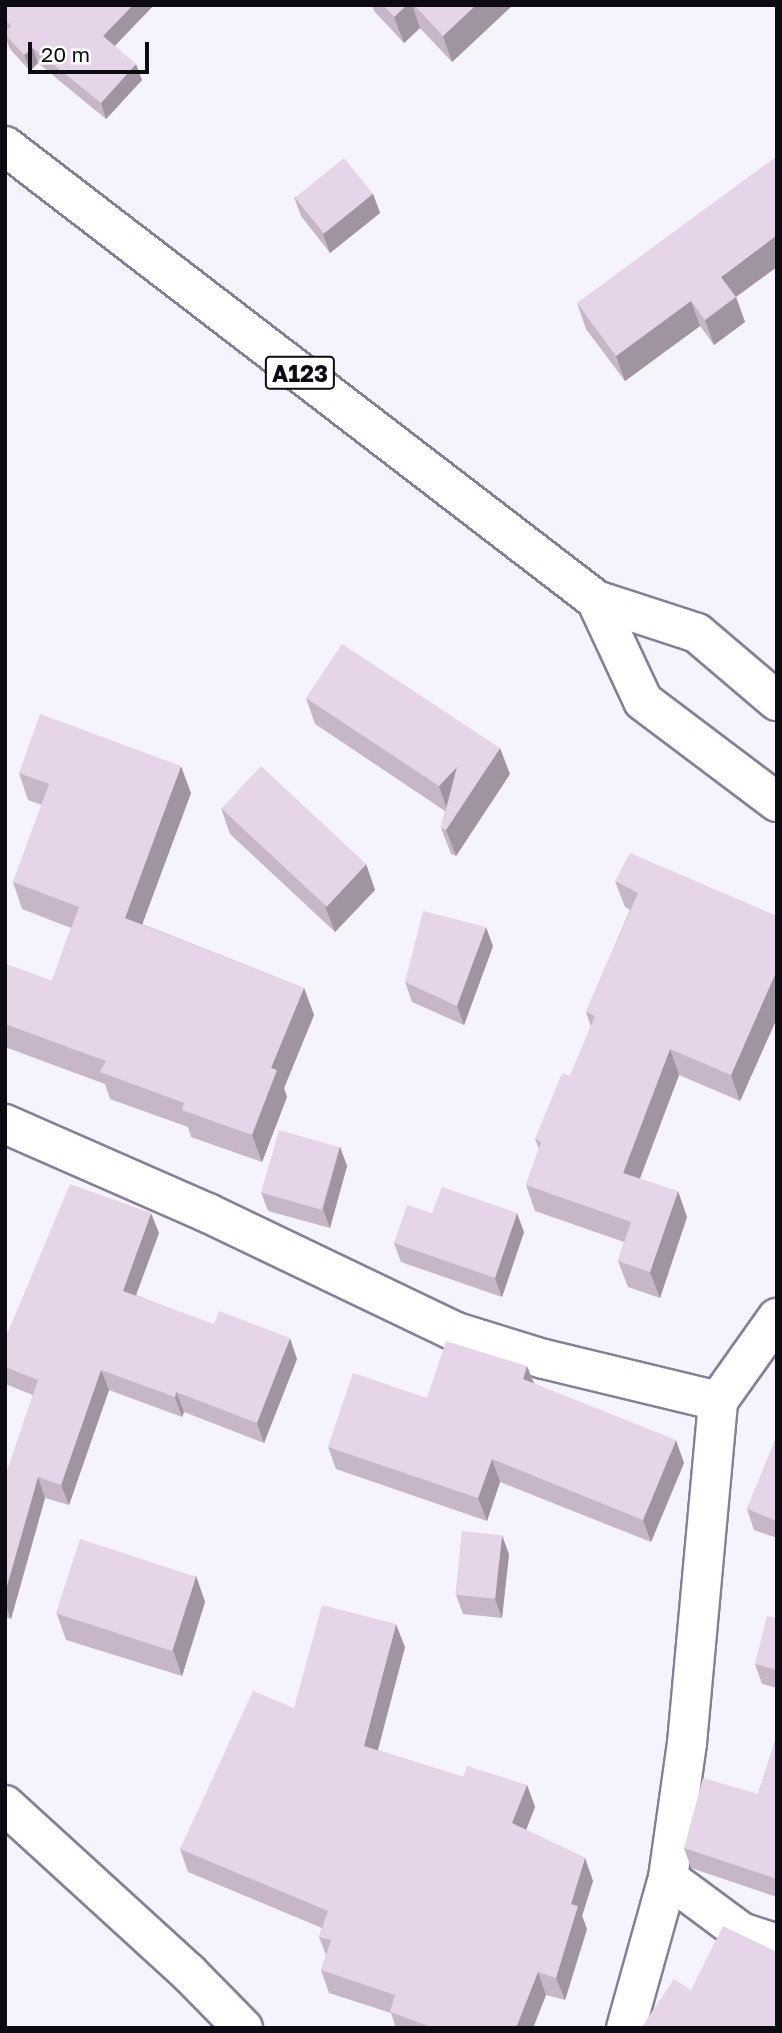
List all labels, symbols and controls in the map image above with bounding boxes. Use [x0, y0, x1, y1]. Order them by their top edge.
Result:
scale bar [32, 28, 152, 72]
text: 20 m [41, 41, 90, 67]
road number: A123 [263, 354, 337, 392]

